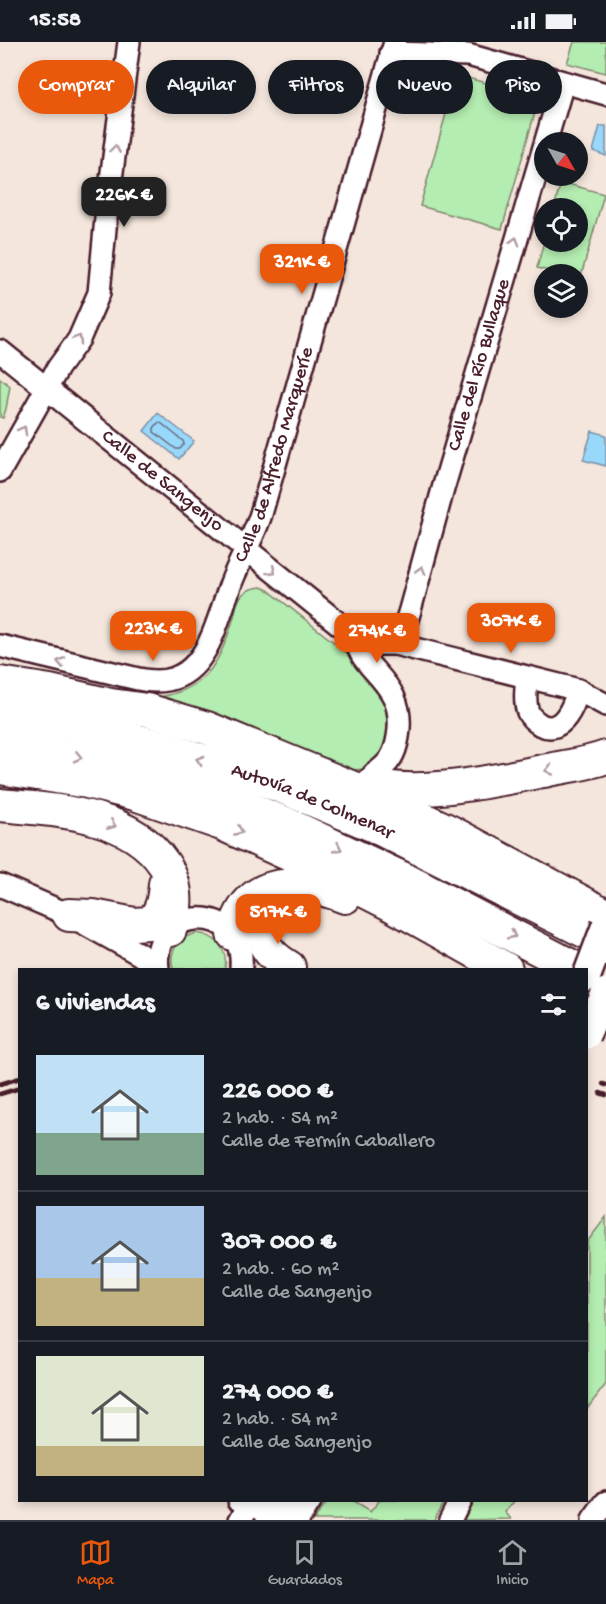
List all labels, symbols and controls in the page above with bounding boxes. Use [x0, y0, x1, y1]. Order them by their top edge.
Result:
text: 15:58 [30, 8, 81, 34]
chip: Comprar [18, 60, 134, 114]
chip: Alquilar [146, 60, 256, 114]
chip: Filtros [268, 60, 364, 114]
chip: Nuevo [376, 60, 473, 114]
chip: Piso [485, 60, 562, 114]
north arrow [534, 132, 588, 186]
map controls [534, 132, 588, 318]
one-way arrow [108, 145, 120, 154]
pin: 226K € [75, 177, 173, 228]
text: 226K € [95, 185, 153, 208]
button: locate [534, 198, 588, 252]
one-way arrow [508, 236, 520, 247]
pin: 321K € [253, 244, 351, 295]
text: 321K € [274, 252, 330, 275]
button: layers [534, 264, 588, 318]
street label: Calle del Río Bullaque [443, 276, 516, 454]
one-way arrow [71, 335, 82, 345]
street label: Calle de Alfredo Marqueríe [230, 344, 319, 566]
street label: Calle de Sangenjo [96, 425, 228, 537]
one-way arrow [16, 426, 28, 436]
one-way arrow [265, 563, 276, 574]
one-way arrow [414, 565, 426, 575]
pin: 307K € [462, 603, 560, 654]
pin: 223K € [104, 611, 202, 662]
text: 307K € [481, 611, 541, 634]
pin: 274K € [328, 613, 426, 664]
text: 223K € [124, 619, 182, 642]
text: 274K € [348, 621, 406, 644]
one-way arrow [56, 656, 66, 669]
one-way arrow [73, 750, 83, 763]
one-way arrow [195, 755, 206, 767]
street label: Autovía de Colmenar [228, 759, 399, 846]
one-way arrow [544, 763, 554, 776]
one-way arrow [106, 818, 117, 830]
one-way arrow [232, 824, 243, 836]
one-way arrow [331, 841, 342, 853]
pin: 517K € [229, 894, 327, 945]
text: 517K € [250, 902, 306, 925]
one-way arrow [506, 928, 517, 939]
icon: filters [537, 988, 570, 1021]
text: 6 viviendas [36, 989, 155, 1020]
text: 226 000 € [222, 1077, 333, 1108]
icon: home [84, 1079, 156, 1151]
text: 2 hab. · 54 m² [222, 1108, 338, 1131]
text: Calle de Fermín Caballero [222, 1131, 435, 1154]
text: 307 000 € [222, 1228, 336, 1259]
icon: home [84, 1230, 156, 1302]
text: 2 hab. · 60 m² [222, 1259, 339, 1282]
text: Calle de Sangenjo [222, 1282, 372, 1305]
text: 274 000 € [222, 1378, 333, 1409]
icon: home [84, 1380, 156, 1452]
text: 2 hab. · 54 m² [222, 1409, 338, 1432]
text: Calle de Sangenjo [222, 1432, 372, 1455]
tab: Mapa [77, 1536, 114, 1591]
tab: Guardados [268, 1536, 342, 1591]
tab: Inicio [496, 1536, 529, 1591]

